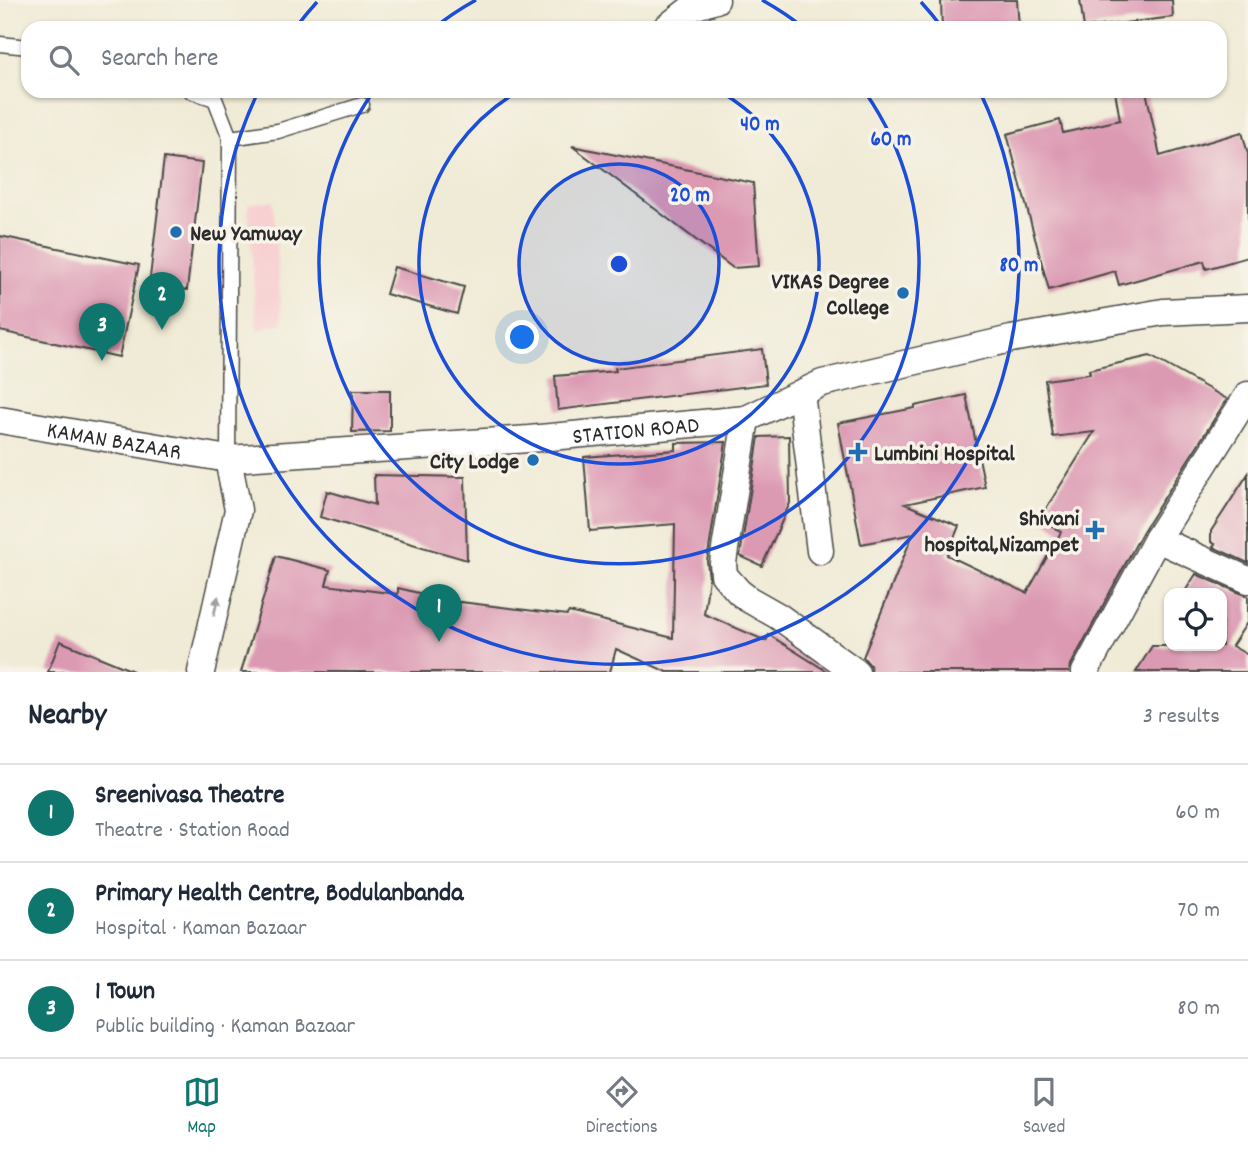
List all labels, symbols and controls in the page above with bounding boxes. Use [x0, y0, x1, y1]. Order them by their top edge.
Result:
search box [21, 21, 1227, 98]
icon: search [45, 41, 83, 79]
text: Search here [101, 41, 219, 78]
text: 40 m [740, 111, 780, 141]
text: 60 m [871, 126, 911, 156]
text: 20 m [670, 182, 710, 212]
place label: New Yamway [190, 219, 303, 252]
marker: New Yamway [168, 224, 184, 240]
centre of rings [607, 252, 631, 276]
text: 80 m [999, 252, 1039, 282]
place label: VIKAS Degree College [771, 267, 889, 326]
pin: 2 [139, 272, 185, 330]
marker: VIKAS Degree College [895, 285, 911, 301]
pin: 3 [79, 303, 125, 361]
your location [505, 320, 539, 354]
street label: STATION ROAD [571, 410, 701, 455]
street label: KAMAN BAZAAR [44, 415, 183, 471]
place label: Lumbini Hospital [874, 439, 1015, 472]
marker: Lumbini Hospital [848, 442, 868, 462]
place label: City Lodge [430, 447, 519, 480]
marker: City Lodge [525, 452, 541, 468]
place label: Shivani hospital,Nizampet [925, 504, 1080, 563]
marker: Shivani hospital,Nizampet [1085, 520, 1105, 540]
pin: 1 [416, 584, 462, 642]
map controls [1164, 588, 1227, 651]
button: locate [1164, 588, 1227, 651]
one-way arrow [211, 594, 222, 616]
text: Nearby [28, 696, 106, 739]
text: 3 results [1143, 701, 1220, 734]
text: Sreenivasa Theatre [95, 778, 285, 815]
text: 1 [48, 797, 54, 830]
text: 60 m [1175, 797, 1220, 830]
text: Theatre · Station Road [95, 815, 290, 848]
text: Primary Health Centre, Bodulanbanda [95, 876, 463, 913]
text: 2 [46, 895, 56, 928]
text: 70 m [1178, 895, 1220, 928]
text: Hospital · Kaman Bazaar [95, 913, 307, 946]
text: 1 Town [95, 974, 155, 1011]
text: 3 [46, 993, 56, 1026]
text: 80 m [1177, 993, 1220, 1026]
text: Public building · Kaman Bazaar [95, 1011, 355, 1044]
tab: Map [183, 1073, 221, 1142]
tab: Directions [586, 1073, 658, 1142]
tab: Saved [1023, 1073, 1065, 1142]

